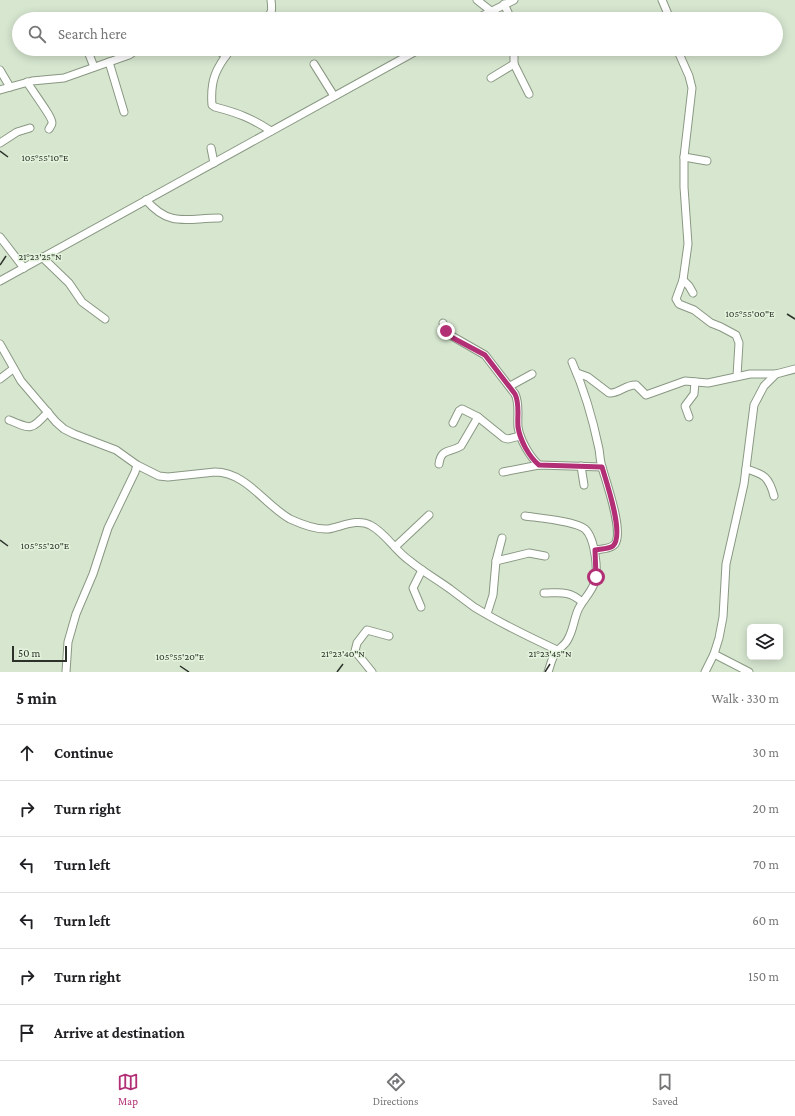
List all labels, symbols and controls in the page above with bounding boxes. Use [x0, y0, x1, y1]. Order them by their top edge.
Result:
search box [12, 12, 783, 56]
icon: search [26, 23, 48, 45]
text: Search here [58, 26, 127, 42]
text: 105°55'10"E [21, 152, 69, 163]
text: 21°23'25"N [18, 251, 62, 262]
text: 105°55'00"E [725, 308, 775, 319]
route end [437, 322, 455, 340]
text: 105°55'20"E [21, 540, 70, 551]
route start [587, 568, 605, 586]
map controls [747, 624, 783, 660]
button: layers [747, 624, 783, 660]
scale bar [12, 644, 67, 663]
text: 50 m [18, 647, 40, 659]
text: 21°23'40"N [321, 648, 365, 659]
text: 21°23'45"N [529, 648, 572, 659]
text: 105°55'20"E [156, 651, 205, 662]
text: 5 min [16, 689, 57, 708]
text: Walk · 330 m [711, 691, 779, 706]
icon: ahead [16, 742, 38, 764]
text: Continue [54, 745, 113, 761]
text: 30 m [753, 745, 779, 760]
icon: right [16, 798, 38, 820]
text: Turn right [54, 801, 121, 817]
text: 20 m [753, 801, 779, 816]
icon: left [16, 854, 38, 876]
text: Turn left [54, 857, 110, 873]
text: 70 m [753, 857, 779, 872]
icon: left [16, 910, 38, 932]
text: Turn left [54, 913, 110, 929]
text: 60 m [752, 913, 779, 928]
icon: right [16, 966, 38, 988]
text: Turn right [54, 969, 121, 985]
text: 150 m [748, 969, 779, 984]
icon: arrive [16, 1022, 38, 1044]
text: Arrive at destination [54, 1025, 185, 1041]
tab: Map [117, 1071, 139, 1107]
tab: Directions [373, 1071, 418, 1107]
tab: Saved [652, 1071, 678, 1107]

